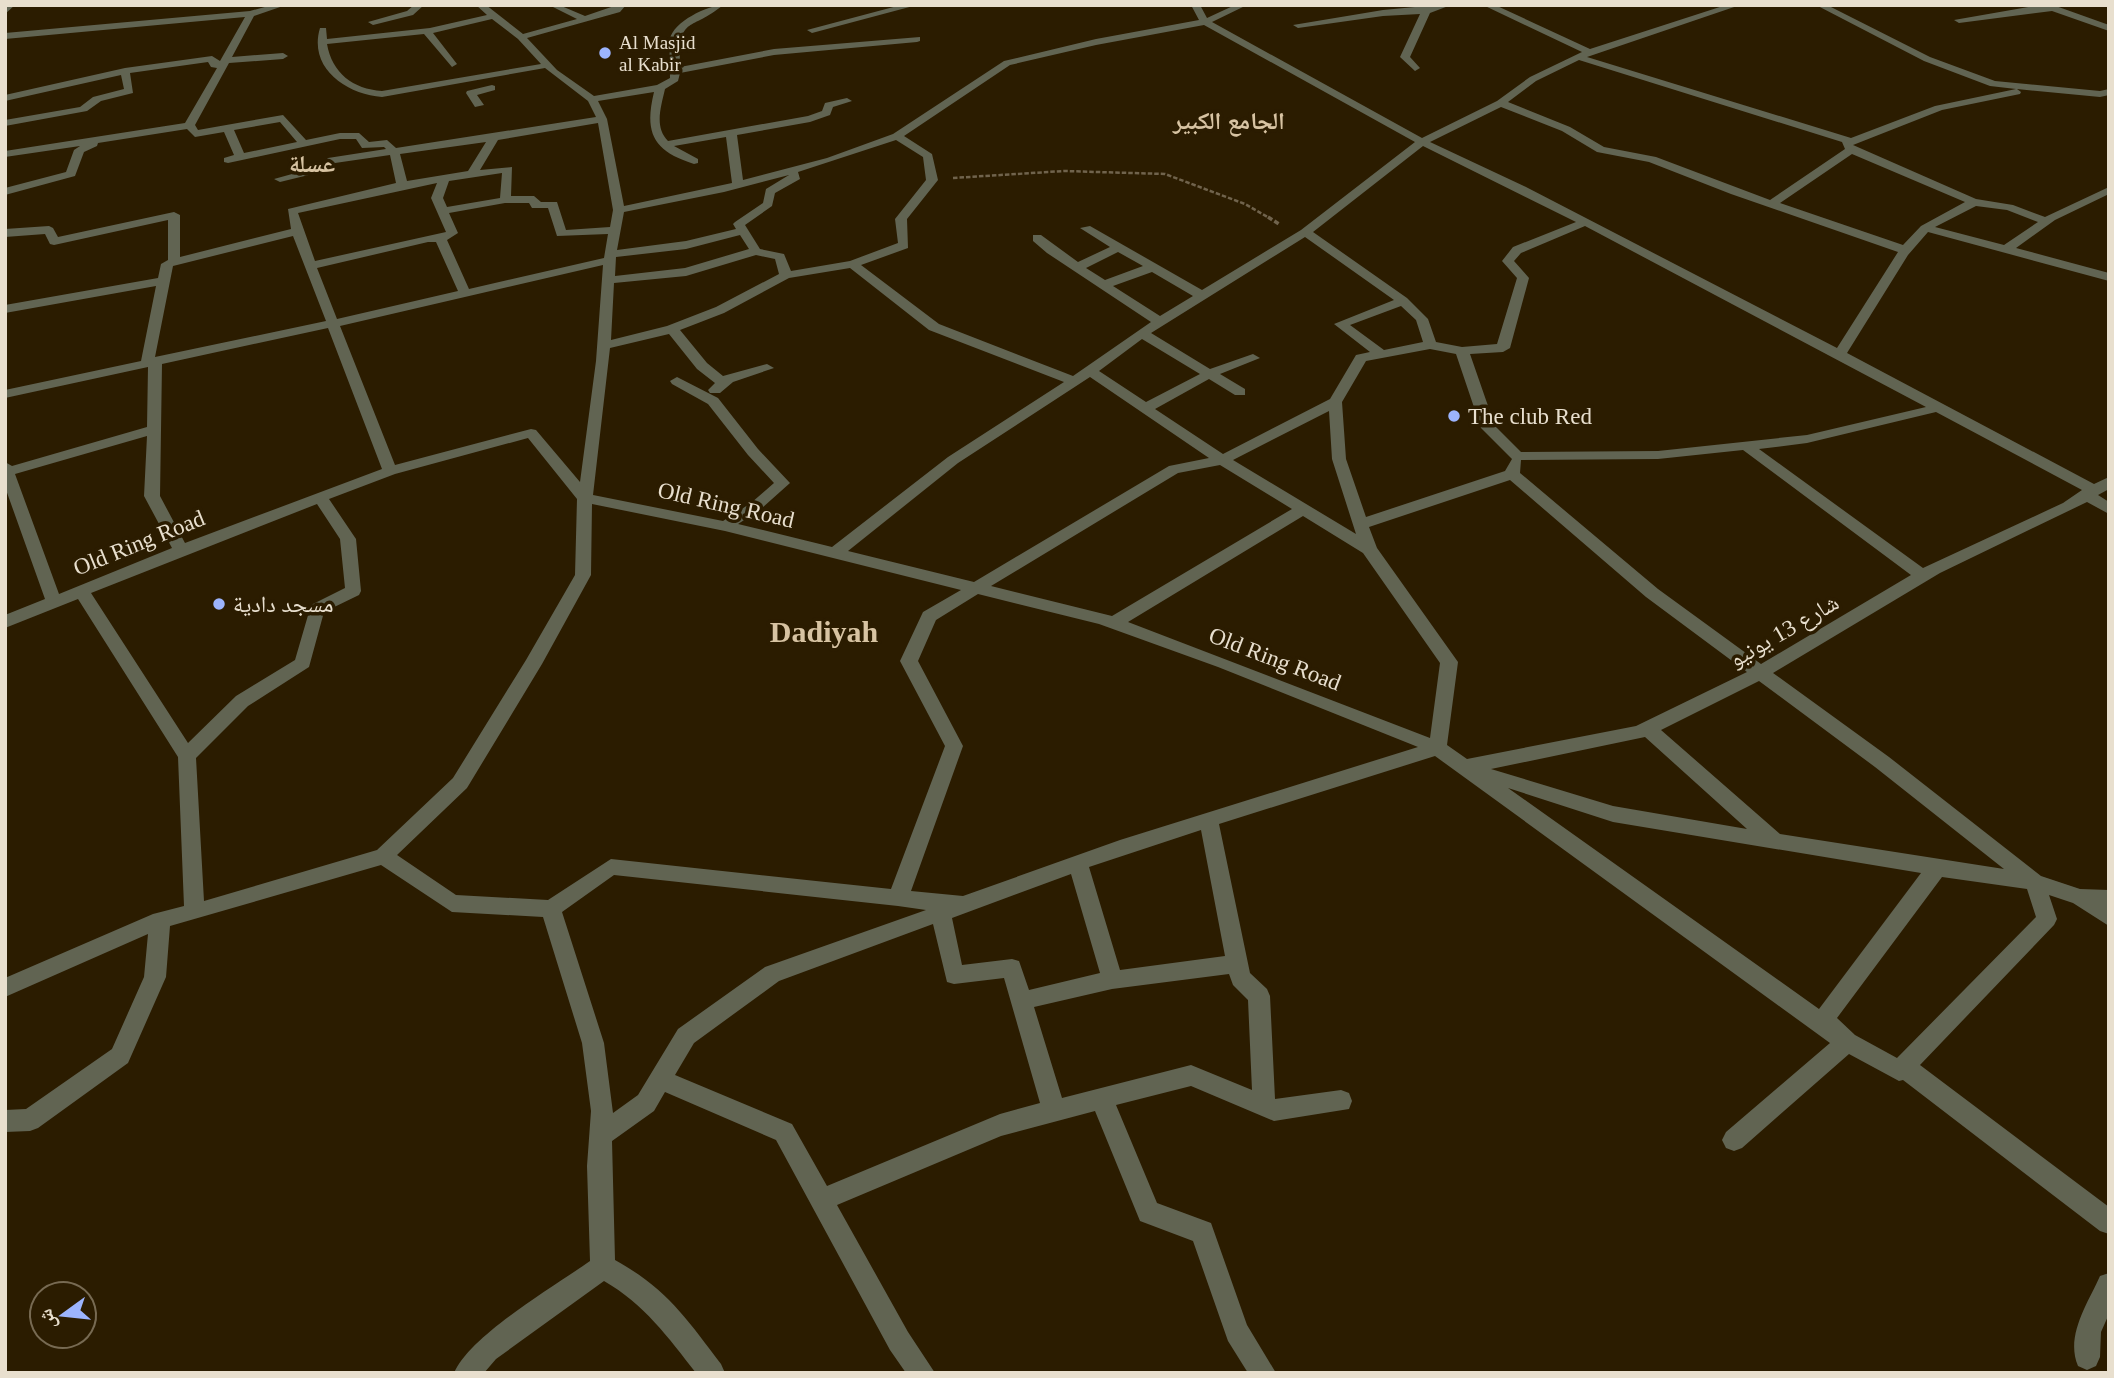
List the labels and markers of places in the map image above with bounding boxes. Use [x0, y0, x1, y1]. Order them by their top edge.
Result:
place label: Al Masjid al Kabir [619, 32, 696, 75]
marker: Al Masjid al Kabir [597, 45, 613, 61]
place label: The club Red [1468, 404, 1592, 429]
marker: The club Red [1446, 408, 1462, 424]
place label: مسجد دادية [233, 592, 334, 617]
marker: مسجد دادية [211, 596, 227, 612]

